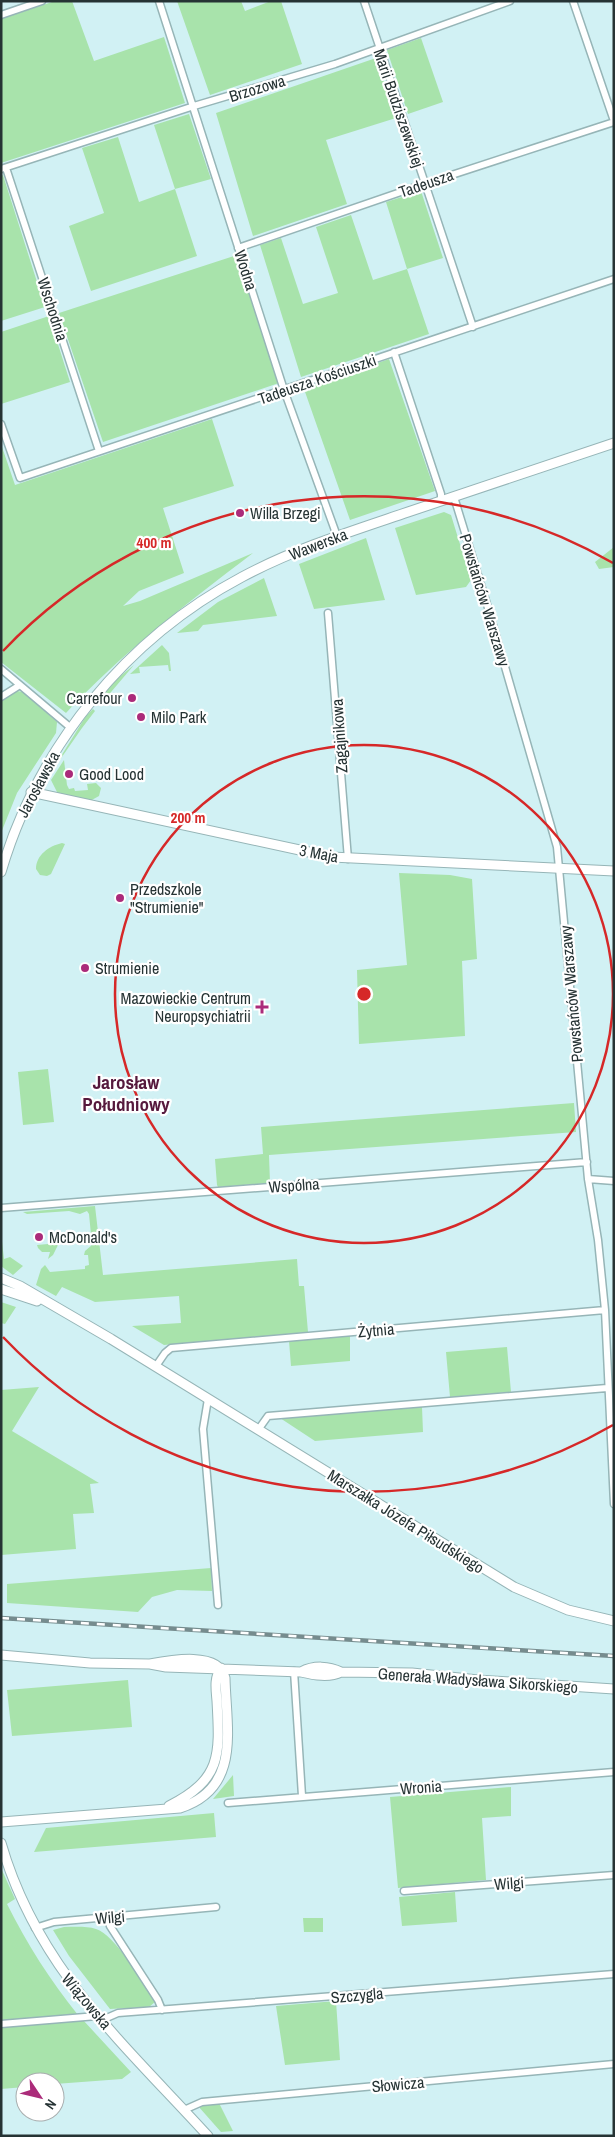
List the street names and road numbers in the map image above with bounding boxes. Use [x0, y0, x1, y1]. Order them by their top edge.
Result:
street label: Marii Budziszewskiej [368, 46, 430, 170]
street label: Brzozowa [226, 69, 288, 107]
street label: Tadeusza [396, 163, 457, 203]
street label: Wodna [229, 247, 263, 294]
street label: Wschodnia [32, 274, 74, 344]
street label: Tadeusza Kościuszki [255, 348, 379, 410]
street label: Wawerska [286, 523, 351, 565]
street label: Powstańców Warszawy [454, 531, 516, 669]
street label: Zagajnikowa [325, 697, 353, 774]
street label: Jarosławska [11, 746, 65, 821]
street label: 3 Maja [298, 838, 341, 868]
street label: Powstańców Warszawy [554, 924, 588, 1063]
street label: Wspólna [268, 1172, 321, 1198]
street label: Żytnia [357, 1317, 396, 1343]
street label: Marszałka Józefa Piłsudskiego [323, 1464, 489, 1578]
street label: Generała Władysława Sikorskiego [377, 1662, 579, 1698]
street label: Wronia [399, 1775, 443, 1799]
street label: Wilgi [493, 1871, 525, 1895]
street label: Wilgi [94, 1905, 126, 1929]
street label: Wiązowska [57, 1968, 117, 2034]
street label: Szczygla [330, 1982, 385, 2008]
street label: Słowicza [371, 2071, 426, 2097]

